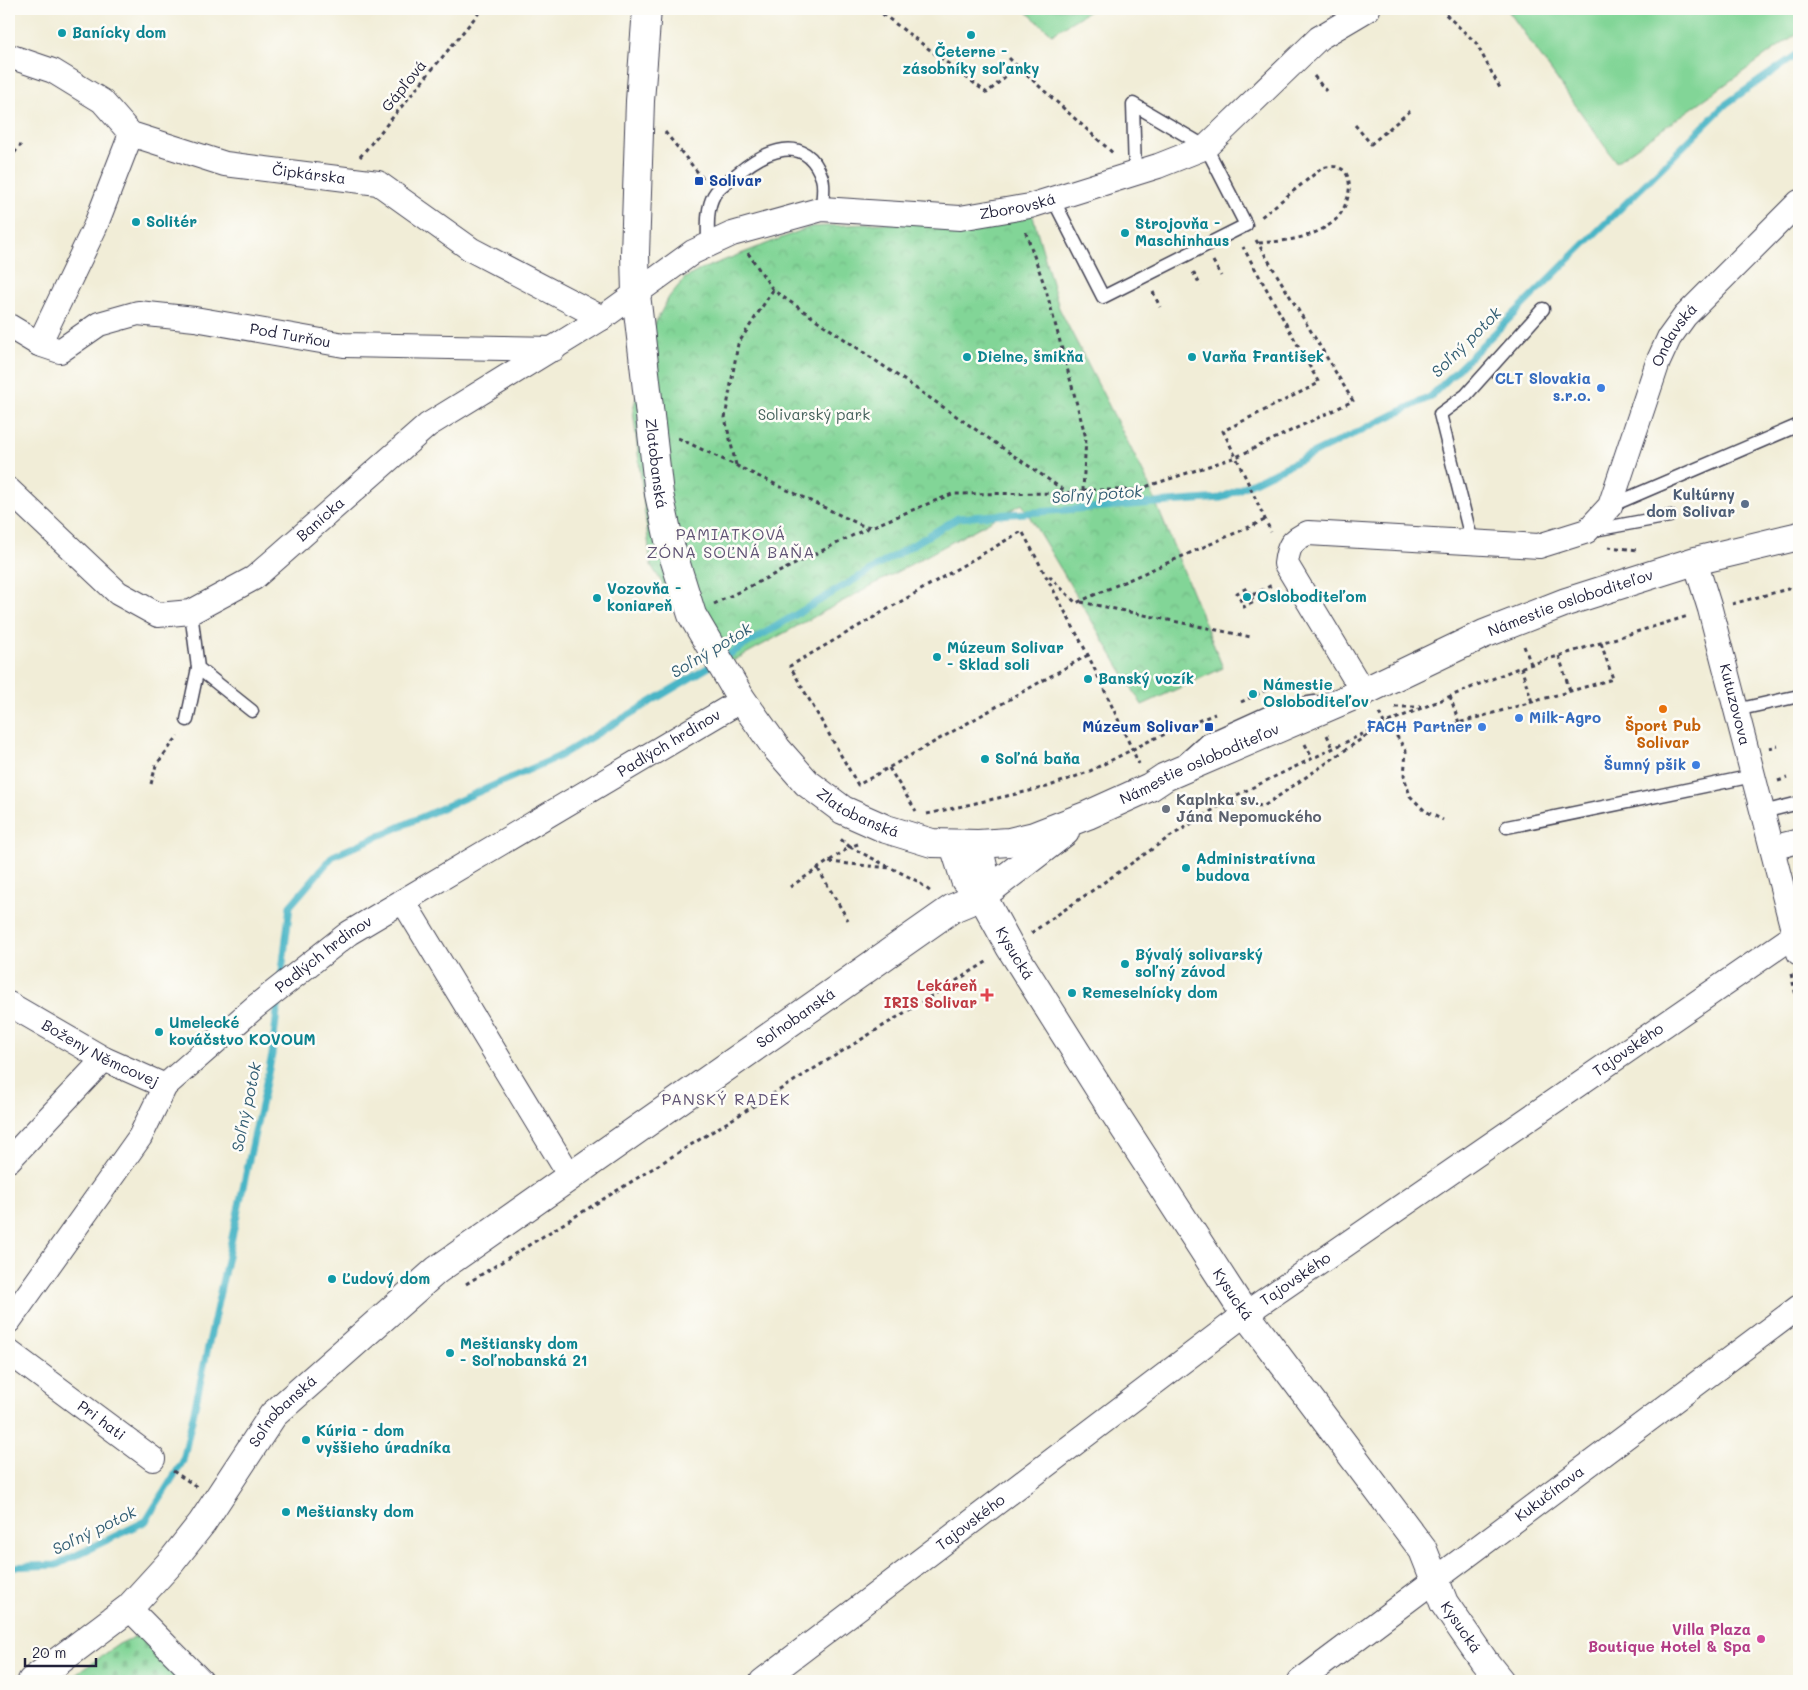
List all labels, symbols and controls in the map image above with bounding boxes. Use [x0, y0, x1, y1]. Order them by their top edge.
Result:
place label: Banícky dom [72, 22, 166, 42]
marker: Banícky dom [56, 27, 68, 39]
marker: Četerne - zásobníky soľanky [965, 29, 977, 41]
place label: Četerne - zásobníky soľanky [903, 41, 1039, 78]
street label: Gápľová [376, 55, 430, 115]
street label: Čipkárska [271, 159, 347, 188]
place label: Solivar [709, 170, 762, 190]
marker: Solivar [693, 175, 705, 187]
street label: Zborovská [978, 188, 1058, 224]
place label: Solitér [146, 211, 197, 231]
place label: Strojovňa - Maschinhaus [1135, 213, 1229, 250]
marker: Solitér [130, 216, 142, 228]
marker: Strojovňa - Maschinhaus [1119, 227, 1131, 239]
street label: Ondavská [1646, 299, 1701, 370]
water label: Soľný potok [1426, 302, 1506, 381]
street label: Pod Turňou [248, 318, 332, 352]
place label: Dielne, šmikňa [977, 346, 1084, 366]
place label: Varňa František [1202, 346, 1324, 366]
marker: Dielne, šmikňa [961, 351, 973, 363]
marker: Varňa František [1186, 351, 1198, 363]
place label: CLT Slovakia s.r.o. [1495, 368, 1591, 405]
marker: CLT Slovakia s.r.o. [1595, 382, 1607, 394]
park label: Solivarský park [758, 404, 870, 424]
street label: Zlatobanská [641, 417, 673, 510]
water label: Soľný potok [1051, 480, 1144, 507]
place label: Kultúrny dom Solivar [1646, 484, 1735, 521]
street label: Banícka [292, 492, 348, 545]
marker: Kultúrny dom Solivar [1739, 498, 1751, 510]
district label: PAMIATKOVÁ ZÓNA SOĽNÁ BAŇA [647, 523, 815, 562]
street label: Námestie osloboditeľov [1485, 564, 1656, 641]
place label: Vozovňa - koniareň [607, 578, 681, 615]
place label: Osloboditeľom [1257, 586, 1367, 606]
marker: Osloboditeľom [1241, 591, 1253, 603]
marker: Vozovňa - koniareň [591, 592, 603, 604]
water label: Soľný potok [666, 617, 756, 682]
place label: Múzeum Solivar - Sklad soli [947, 637, 1064, 674]
marker: Múzeum Solivar - Sklad soli [931, 651, 943, 663]
street label: Kutuzovova [1716, 661, 1756, 747]
place label: Banský vozík [1098, 668, 1194, 688]
marker: Banský vozík [1082, 673, 1094, 685]
place label: Námestie Osloboditeľov [1263, 674, 1369, 711]
marker: Námestie Osloboditeľov [1247, 688, 1259, 700]
marker: Šport Pub Solivar [1657, 703, 1669, 715]
street label: Padlých hrdinov [613, 704, 724, 781]
place label: Milk-Agro [1529, 707, 1601, 727]
marker: Milk-Agro [1513, 712, 1525, 724]
place label: Šport Pub Solivar [1625, 715, 1701, 752]
place label: Múzeum Solivar [1082, 716, 1199, 736]
place label: FACH Partner [1366, 716, 1472, 736]
street label: Námestie osloboditeľov [1116, 718, 1282, 808]
marker: Múzeum Solivar [1203, 721, 1215, 733]
marker: FACH Partner [1476, 721, 1488, 733]
place label: Soľná baňa [995, 748, 1080, 768]
marker: Soľná baňa [979, 753, 991, 765]
place label: Šumný pšik [1604, 754, 1686, 774]
marker: Šumný pšik [1690, 759, 1702, 771]
street label: Zlatobanská [813, 783, 902, 841]
place label: Kaplnka sv. Jána Nepomuckého [1176, 789, 1322, 826]
marker: Kaplnka sv. Jána Nepomuckého [1160, 803, 1172, 815]
place label: Administratívna budova [1196, 848, 1316, 885]
marker: Administratívna budova [1180, 862, 1192, 874]
street label: Padlých hrdinov [270, 911, 376, 997]
street label: Kysucká [992, 923, 1039, 983]
place label: Bývalý solivarský soľný závod [1135, 944, 1263, 981]
marker: Bývalý solivarský soľný závod [1119, 958, 1131, 970]
place label: Lekáreň IRIS Solivar [884, 975, 977, 1012]
place label: Remeselnícky dom [1082, 982, 1218, 1002]
street label: Soľnobanská [752, 983, 839, 1052]
marker: Remeselnícky dom [1066, 987, 1078, 999]
marker: Lekáreň IRIS Solivar [981, 989, 993, 1001]
place label: Umelecké kováčstvo KOVOUM [169, 1012, 316, 1049]
street label: Boženy Němcovej [39, 1014, 162, 1091]
street label: Tajovského [1588, 1018, 1667, 1080]
marker: Umelecké kováčstvo KOVOUM [153, 1026, 165, 1038]
water label: Soľný potok [226, 1060, 265, 1154]
district label: PANSKÝ RADEK [662, 1088, 790, 1109]
street label: Tajovského [1256, 1247, 1334, 1310]
street label: Kysucká [1209, 1264, 1258, 1324]
place label: Ľudový dom [342, 1268, 430, 1288]
marker: Ľudový dom [326, 1273, 338, 1285]
place label: Meštiansky dom - Soľnobanská 21 [460, 1333, 588, 1370]
marker: Meštiansky dom - Soľnobanská 21 [444, 1347, 456, 1359]
street label: Soľnobanská [244, 1370, 320, 1451]
street label: Pri hati [74, 1395, 130, 1444]
place label: Kúria - dom vyššieho úradníka [316, 1420, 451, 1457]
marker: Kúria - dom vyššieho úradníka [300, 1434, 312, 1446]
street label: Kukučínova [1510, 1461, 1588, 1526]
street label: Tajovského [931, 1489, 1009, 1554]
water label: Soľný potok [48, 1500, 140, 1559]
place label: Meštiansky dom [296, 1501, 414, 1521]
marker: Meštiansky dom [280, 1506, 292, 1518]
street label: Kysucká [1437, 1597, 1486, 1656]
place label: Villa Plaza Boutique Hotel & Spa [1588, 1619, 1751, 1656]
marker: Villa Plaza Boutique Hotel & Spa [1755, 1633, 1767, 1645]
scale bar [25, 1635, 96, 1667]
text: 20 m [32, 1642, 66, 1662]

